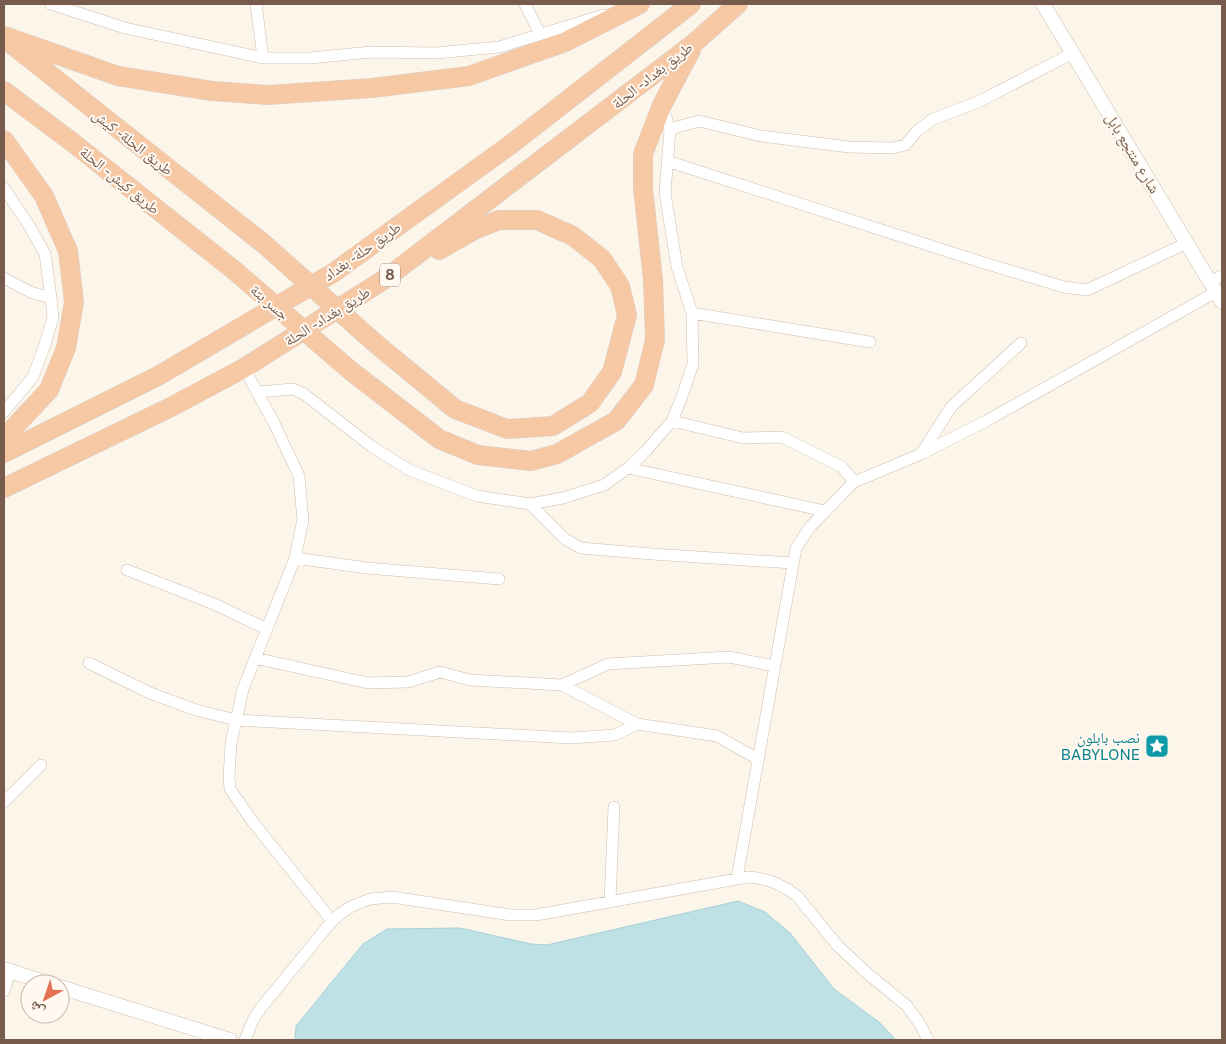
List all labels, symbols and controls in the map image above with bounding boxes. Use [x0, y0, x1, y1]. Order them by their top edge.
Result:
street label: طريق بغداد - الحلة [608, 38, 697, 113]
street label: طريق الحلة - كيش [88, 105, 177, 180]
street label: شارع منتجع بابل [1101, 110, 1164, 197]
street label: طريق كيش - الحلة [76, 143, 163, 219]
street label: طريق حلة - بغداد [320, 218, 405, 286]
road number: 8 [380, 264, 400, 286]
street label: جسر بتة [247, 281, 293, 324]
street label: طريق بغداد - الحلة [281, 283, 374, 351]
place label: نصب بابلون BABYLONE [1061, 729, 1140, 763]
place icon: نصب بابلون BABYLONE [1144, 733, 1170, 759]
north arrow [20, 974, 70, 1024]
text: ش [26, 997, 48, 1020]

